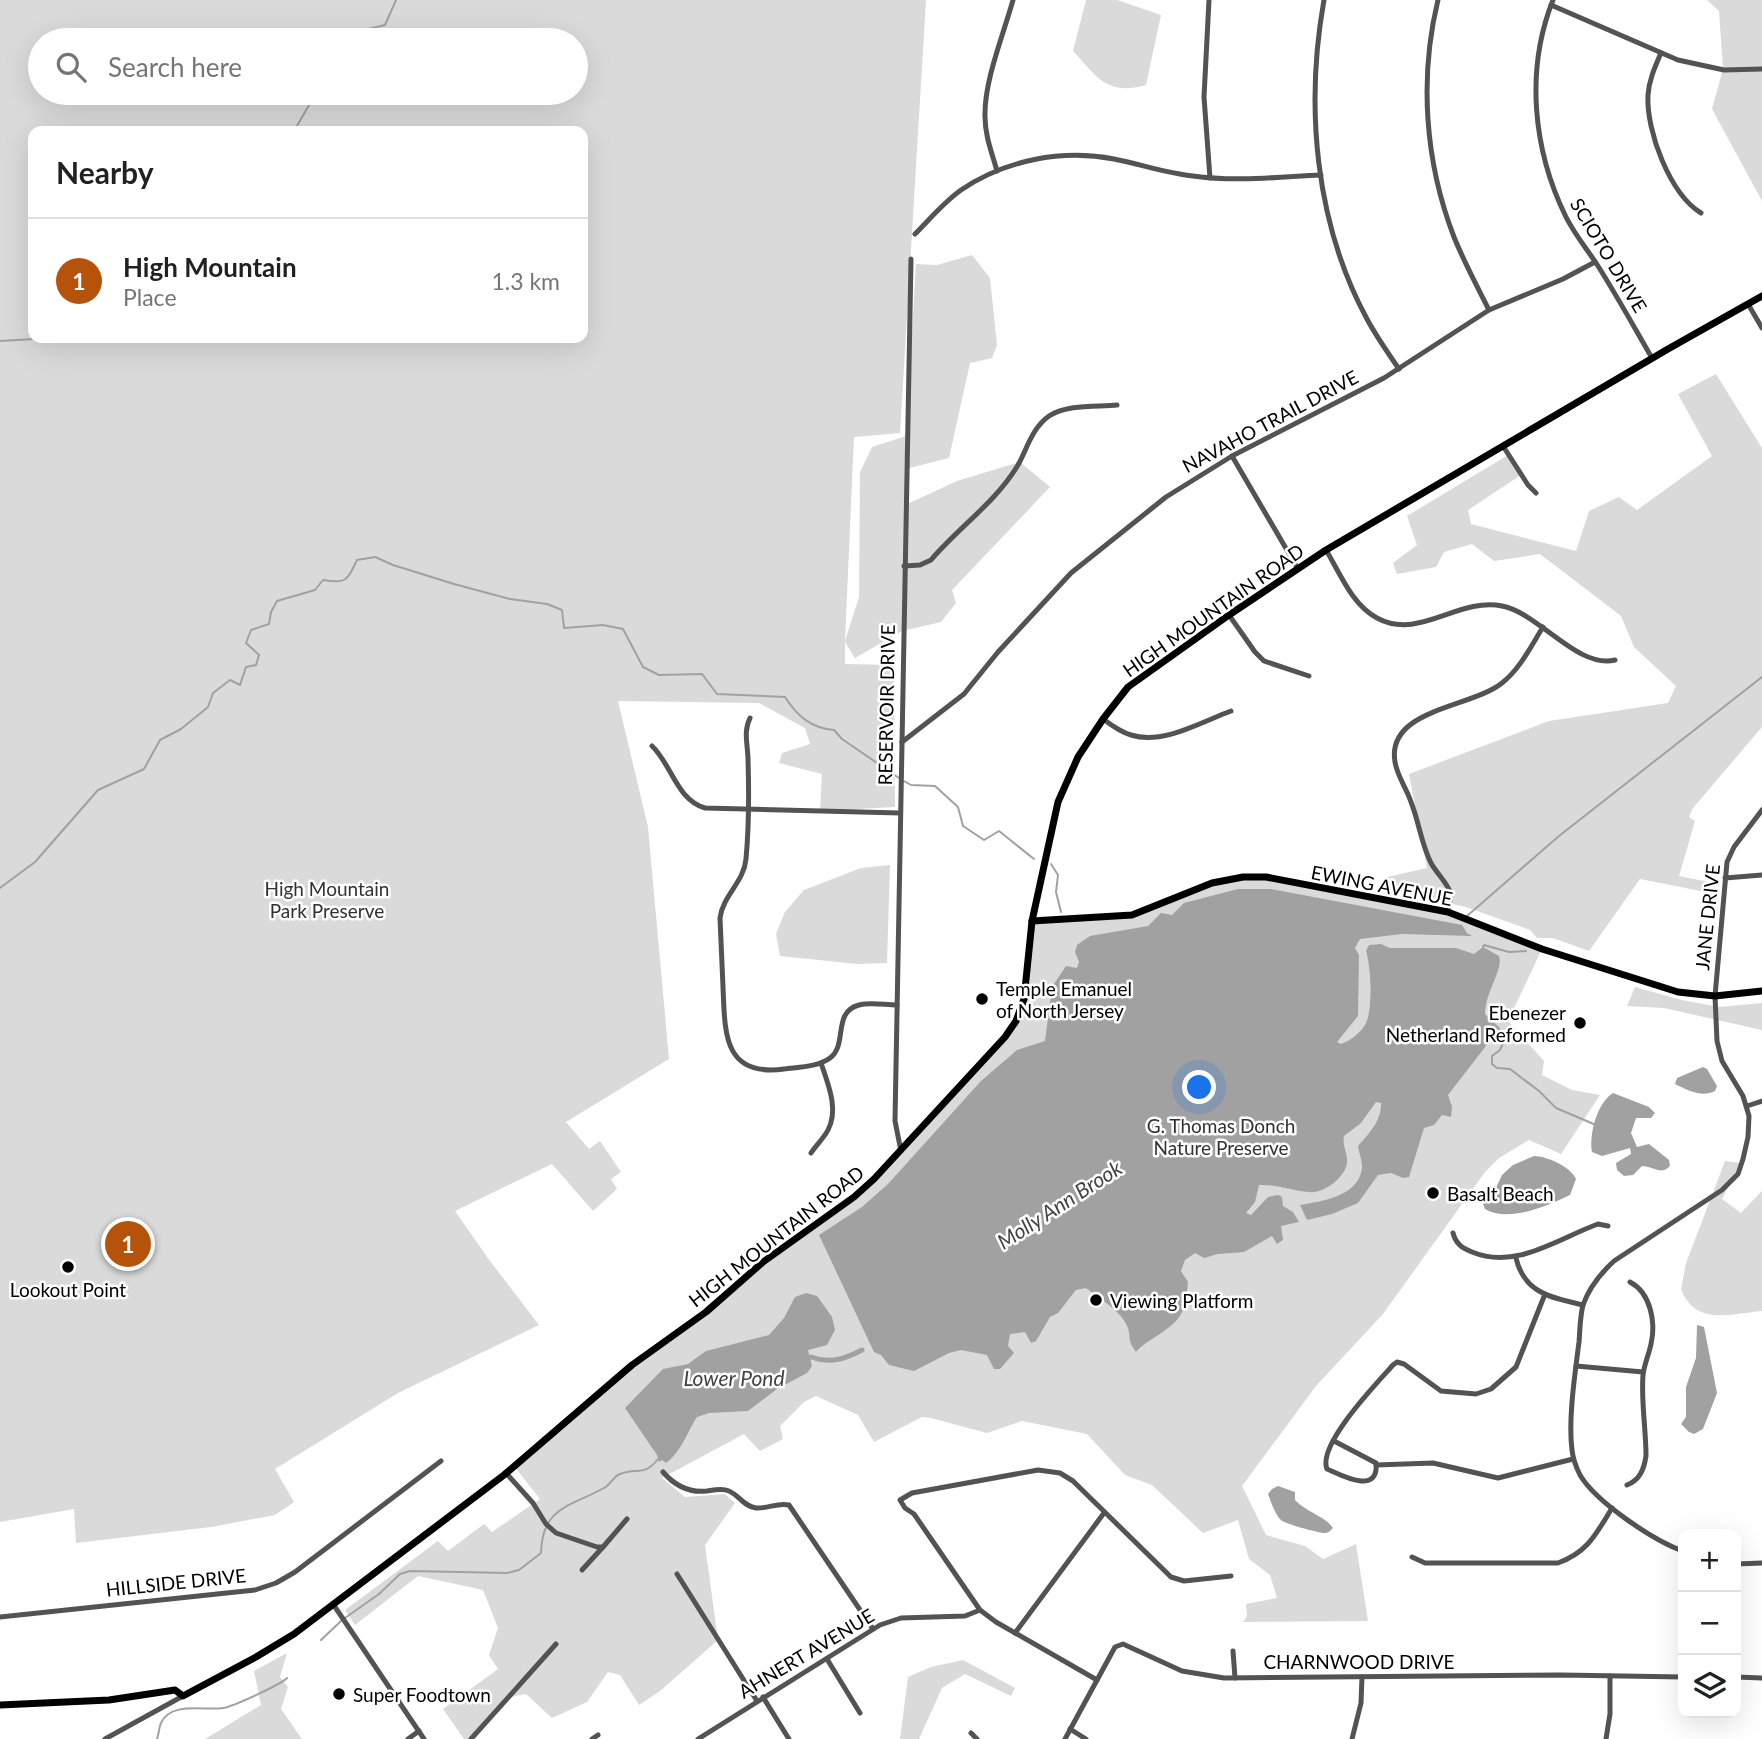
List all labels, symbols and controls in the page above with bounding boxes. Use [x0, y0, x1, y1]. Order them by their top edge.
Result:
search box [28, 28, 588, 105]
icon: search [52, 48, 90, 86]
text: Search here [108, 51, 242, 83]
text: Nearby [56, 154, 154, 190]
street label: SCIOTO DRIVE [1566, 194, 1652, 316]
text: High Mountain [123, 251, 297, 283]
text: 1 [72, 267, 86, 295]
text: 1.3 km [491, 267, 560, 295]
text: Place [123, 283, 177, 311]
street label: NAVAHO TRAIL DRIVE [1178, 365, 1362, 477]
street label: HIGH MOUNTAIN ROAD [1118, 539, 1308, 681]
street label: RESERVOIR DRIVE [873, 624, 899, 786]
street label: EWING AVENUE [1309, 860, 1455, 910]
street label: JANE DRIVE [1690, 863, 1724, 971]
park label: High Mountain Park Preserve [265, 877, 389, 922]
place label: Temple Emanuel of North Jersey [996, 977, 1132, 1022]
marker: Temple Emanuel of North Jersey [974, 991, 990, 1007]
place label: Ebenezer Netherland Reformed [1386, 1001, 1566, 1046]
marker: Ebenezer Netherland Reformed [1572, 1015, 1588, 1031]
your location [1182, 1070, 1216, 1104]
park label: G. Thomas Donch Nature Preserve [1147, 1114, 1295, 1159]
water label: Molly Ann Brook [992, 1154, 1127, 1254]
street label: HIGH MOUNTAIN ROAD [684, 1161, 868, 1311]
place label: Basalt Beach [1447, 1182, 1554, 1205]
marker: Basalt Beach [1425, 1185, 1441, 1201]
pin: 1 [105, 1218, 151, 1270]
marker: Lookout Point [60, 1259, 76, 1275]
place label: Lookout Point [10, 1278, 126, 1301]
place label: Viewing Platform [1110, 1289, 1253, 1312]
marker: Viewing Platform [1088, 1292, 1104, 1308]
water label: Lower Pond [683, 1365, 785, 1390]
map controls [1678, 1529, 1741, 1718]
button: + [1678, 1529, 1741, 1592]
street label: HILLSIDE DRIVE [105, 1563, 247, 1601]
button: − [1678, 1592, 1741, 1655]
street label: AHNERT AVENUE [734, 1603, 878, 1703]
street label: CHARNWOOD DRIVE [1263, 1650, 1455, 1673]
button: layers [1678, 1655, 1741, 1718]
place label: Super Foodtown [353, 1683, 491, 1706]
marker: Super Foodtown [331, 1686, 347, 1702]

